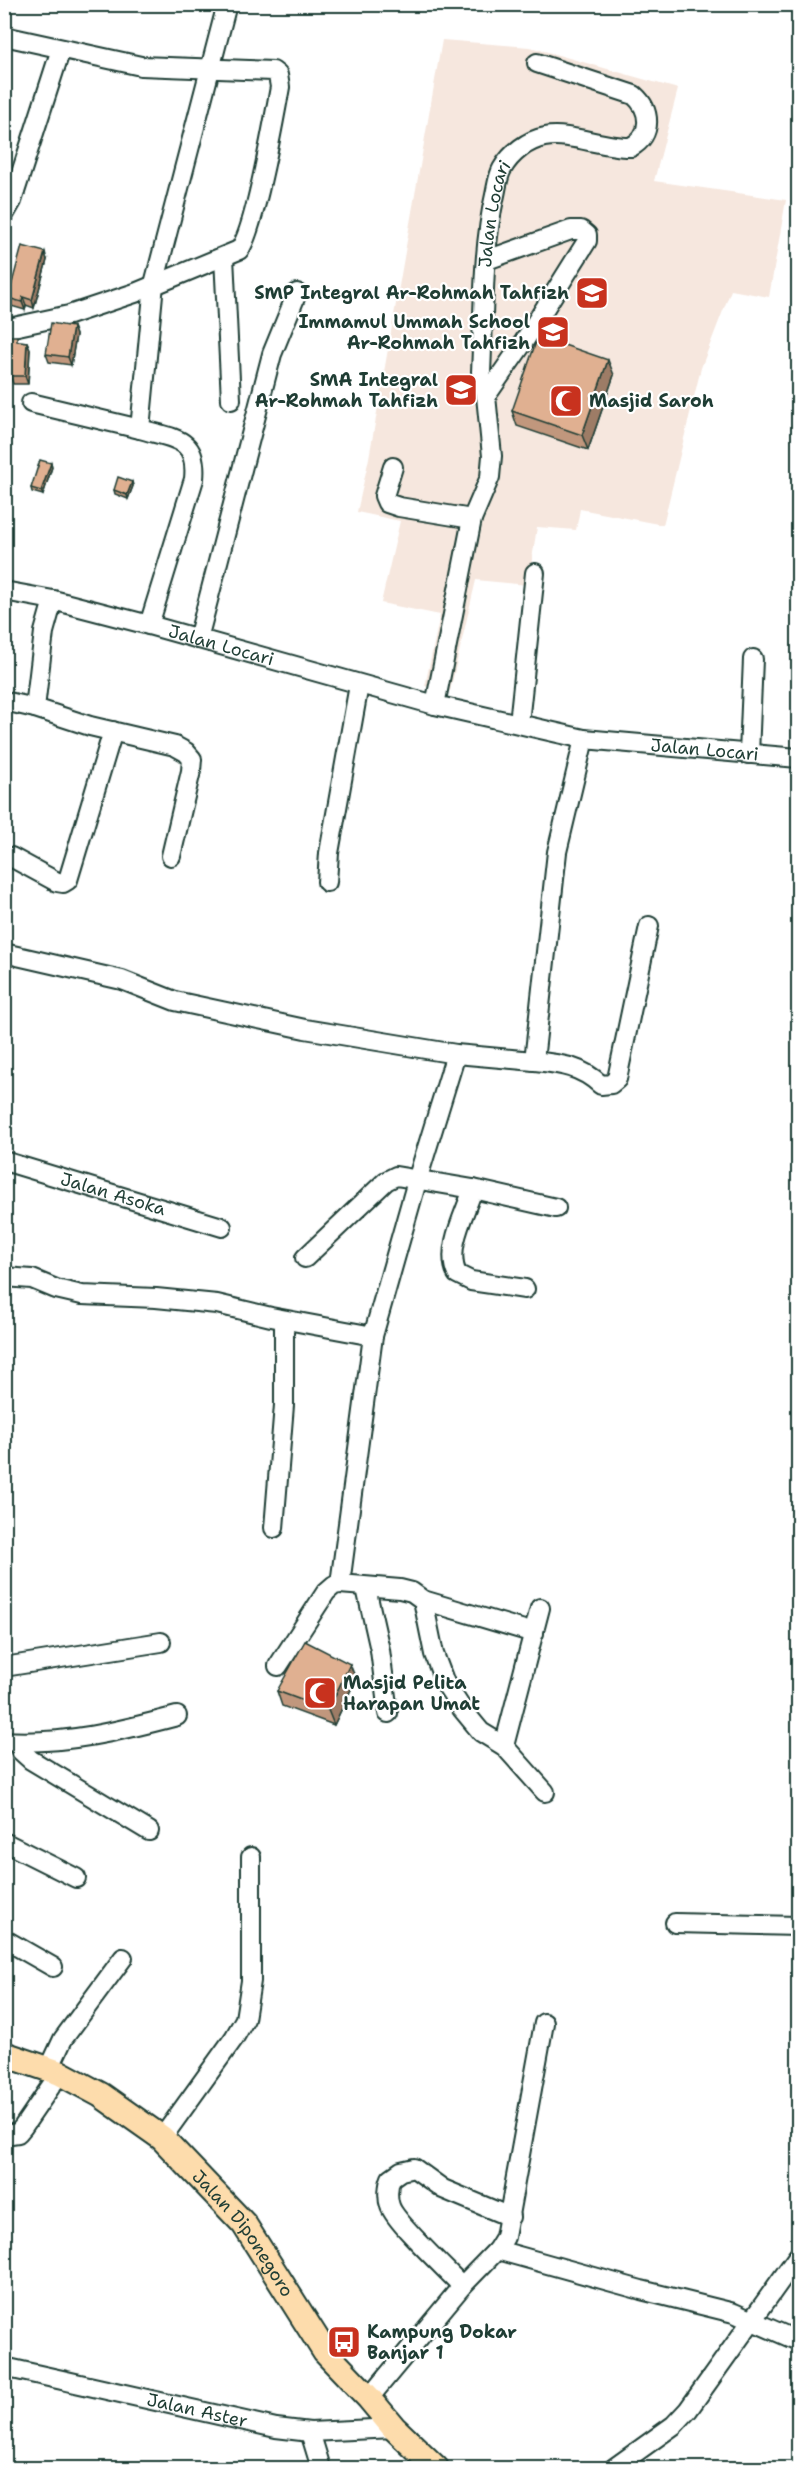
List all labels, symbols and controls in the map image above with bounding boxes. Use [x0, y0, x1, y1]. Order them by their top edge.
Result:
street label: Jalan Locari [473, 155, 516, 268]
school or university icon: SMP Integral Ar-Rohmah Tahfizh [574, 275, 610, 311]
place label: SMP Integral Ar-Rohmah Tahfizh [254, 281, 569, 305]
place label: Immamul Ummah School Ar-Rohmah Tahfizh [298, 310, 530, 355]
school or university icon: Immamul Ummah School Ar-Rohmah Tahfizh [535, 314, 571, 350]
place label: SMA Integral Ar-Rohmah Tahfizh [255, 368, 438, 413]
school or university icon: SMA Integral Ar-Rohmah Tahfizh [443, 372, 479, 408]
mosque icon: Masjid Saroh [548, 383, 584, 419]
place label: Masjid Saroh [589, 389, 714, 413]
street label: Jalan Locari [166, 619, 277, 671]
street label: Jalan Locari [650, 733, 760, 766]
street label: Jalan Asoka [58, 1167, 169, 1221]
place label: Masjid Pelita Harapan Umat [343, 1671, 480, 1716]
mosque icon: Masjid Pelita Harapan Umat [302, 1675, 338, 1711]
street label: Jalan Diponegoro [187, 2165, 299, 2302]
place label: Kampung Dokar Banjar 1 [367, 2320, 517, 2365]
bus stop icon: Kampung Dokar Banjar 1 [326, 2324, 362, 2360]
street label: Jalan Aster [144, 2387, 250, 2433]

